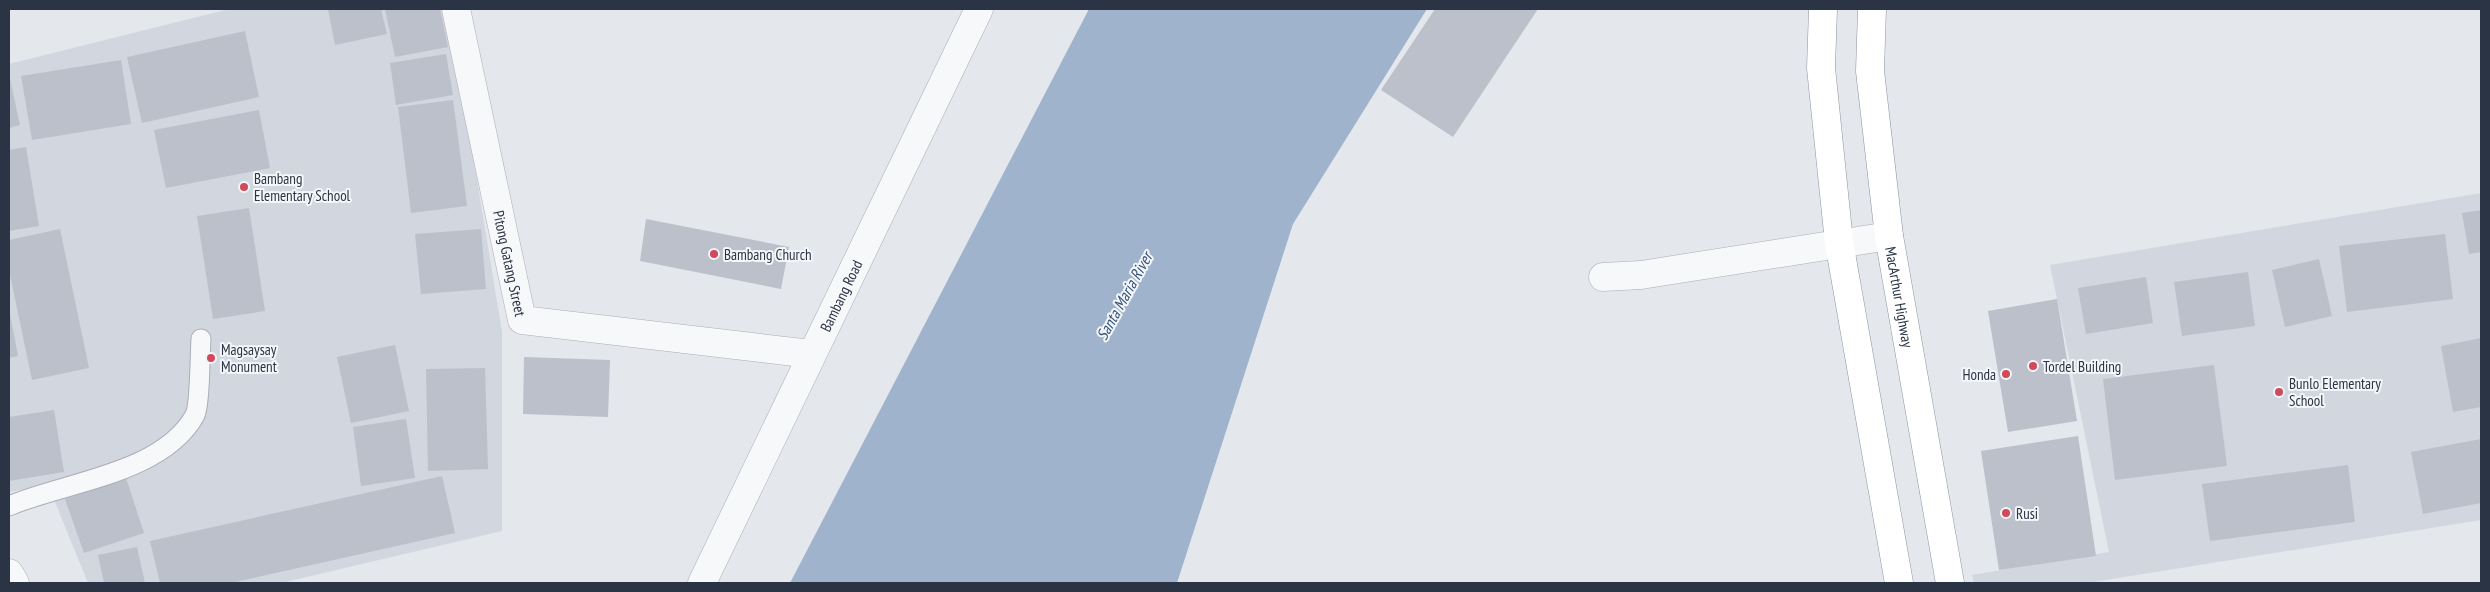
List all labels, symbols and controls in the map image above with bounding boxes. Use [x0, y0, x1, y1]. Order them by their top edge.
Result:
place label: Bambang Elementary School [254, 169, 351, 205]
marker: Bambang Elementary School [238, 181, 250, 193]
street label: Pitong Gatang Street [489, 209, 530, 318]
place label: Bambang Church [724, 245, 812, 264]
street label: MacArthur Highway [1882, 245, 1918, 349]
water label: Santa Maria River [1092, 246, 1158, 343]
marker: Bambang Church [708, 248, 720, 260]
street label: Bambang Road [815, 257, 866, 335]
place label: Magsaysay Monument [221, 340, 277, 376]
marker: Magsaysay Monument [205, 352, 217, 364]
place label: Tordel Building [2043, 357, 2121, 376]
marker: Tordel Building [2027, 360, 2039, 372]
place label: Honda [1962, 365, 1996, 384]
marker: Honda [2000, 368, 2012, 380]
place label: Bunlo Elementary School [2289, 374, 2381, 410]
marker: Bunlo Elementary School [2273, 386, 2285, 398]
place label: Rusi [2016, 504, 2038, 523]
marker: Rusi [2000, 507, 2012, 519]

